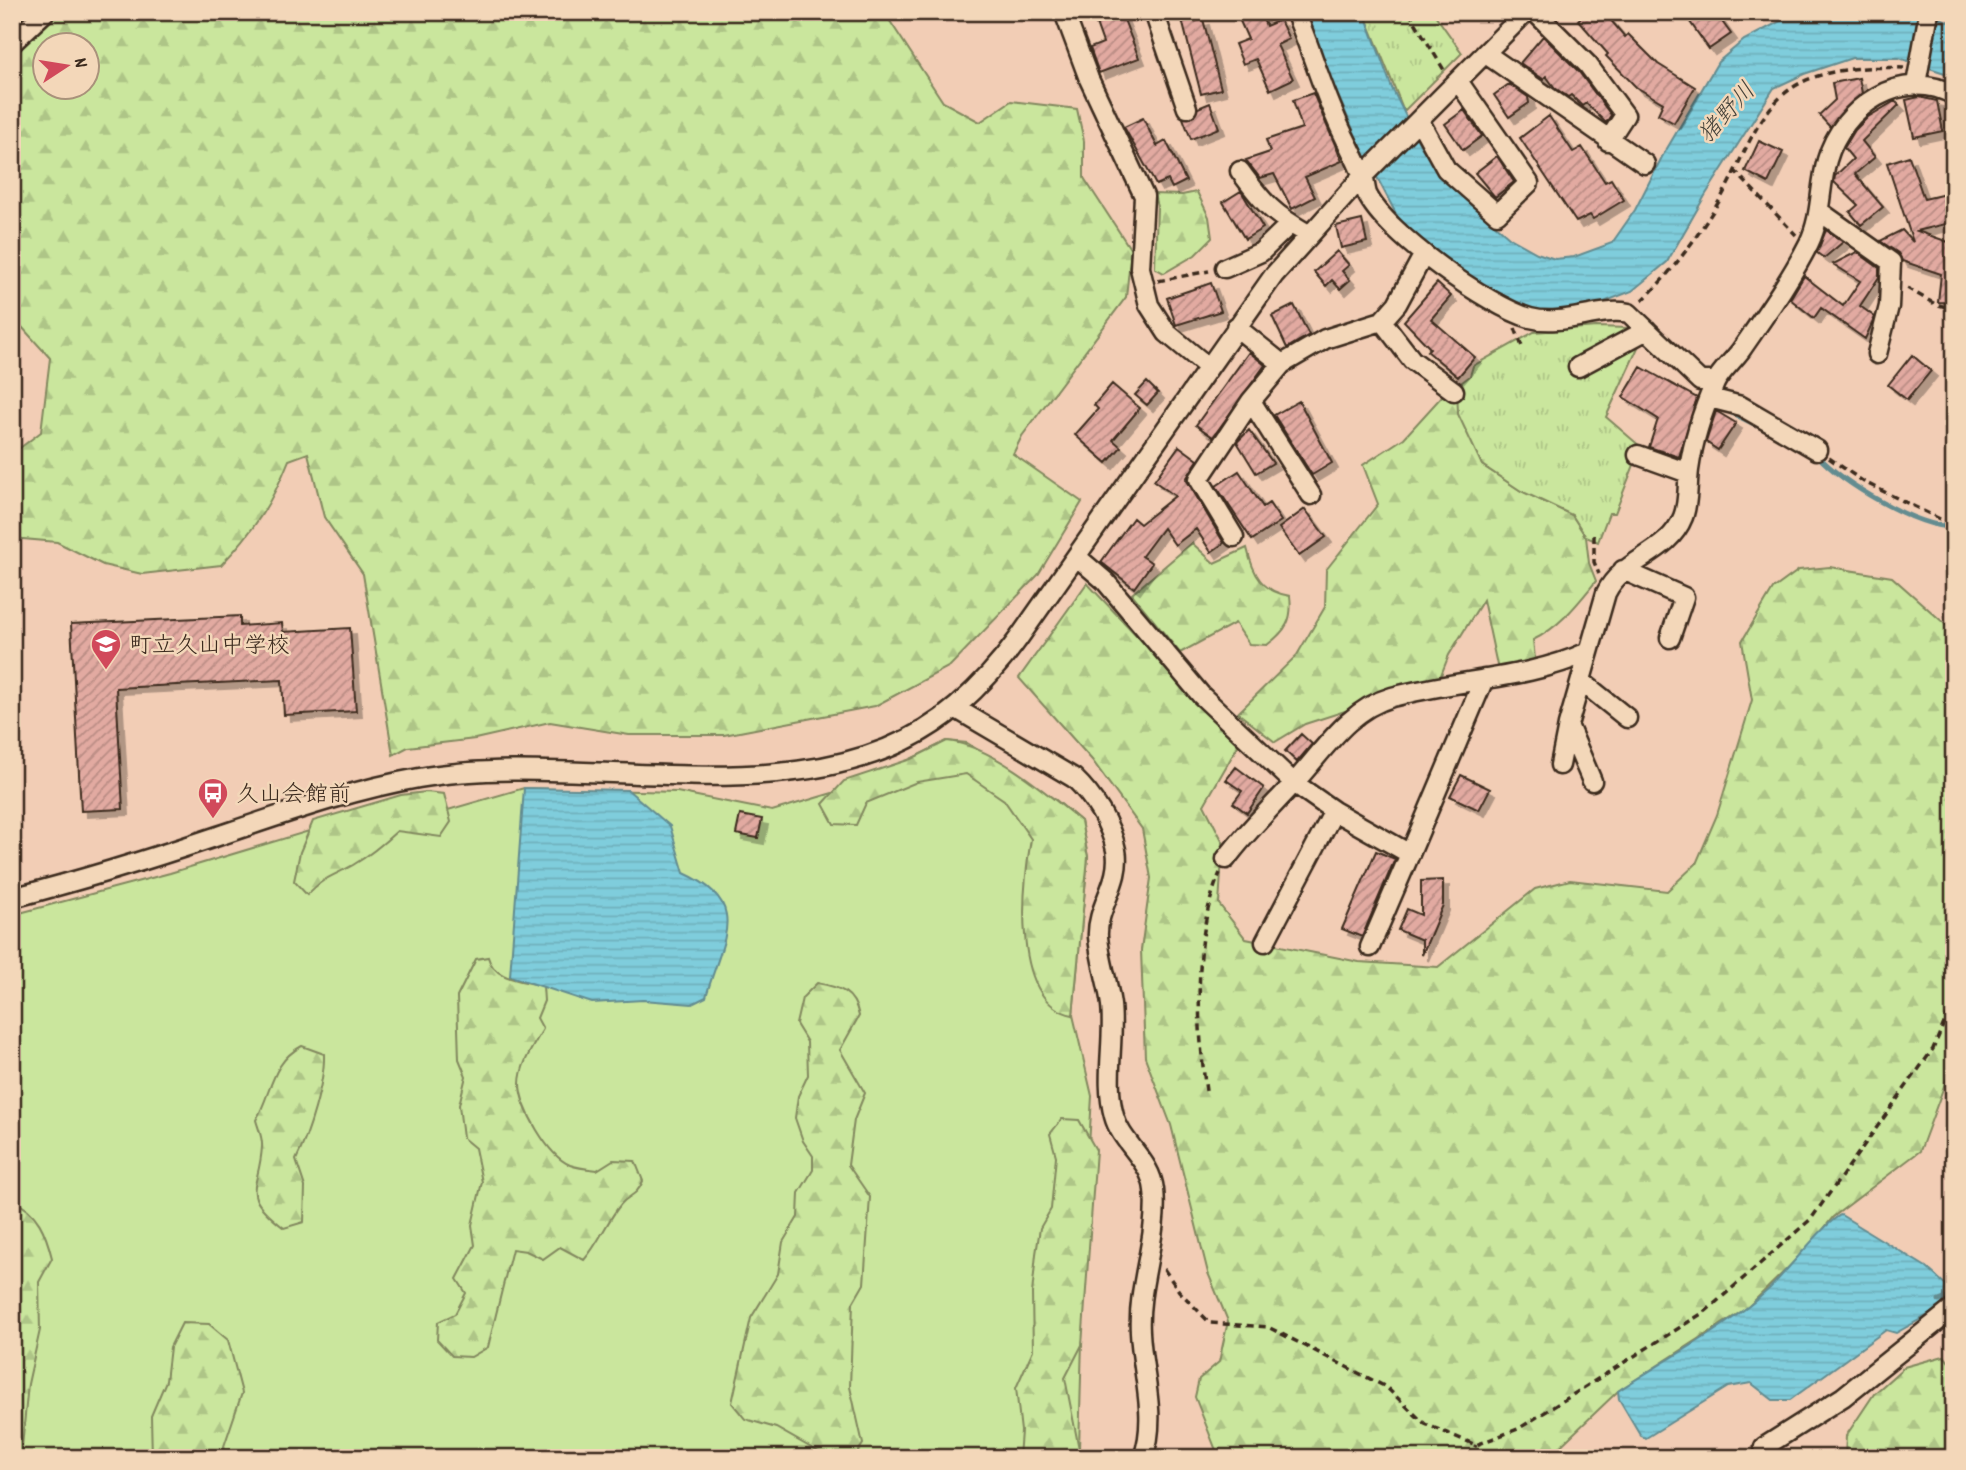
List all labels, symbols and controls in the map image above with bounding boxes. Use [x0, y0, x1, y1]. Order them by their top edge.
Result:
north arrow [32, 32, 102, 102]
text: N [65, 56, 93, 71]
water label: 猪野川 [1692, 76, 1765, 152]
school or university icon: 町立久山中学校 [89, 627, 123, 671]
place label: 町立久山中学校 [129, 631, 290, 664]
bus stop icon: 久山会館前 [196, 776, 230, 820]
place label: 久山会館前 [236, 780, 351, 813]

